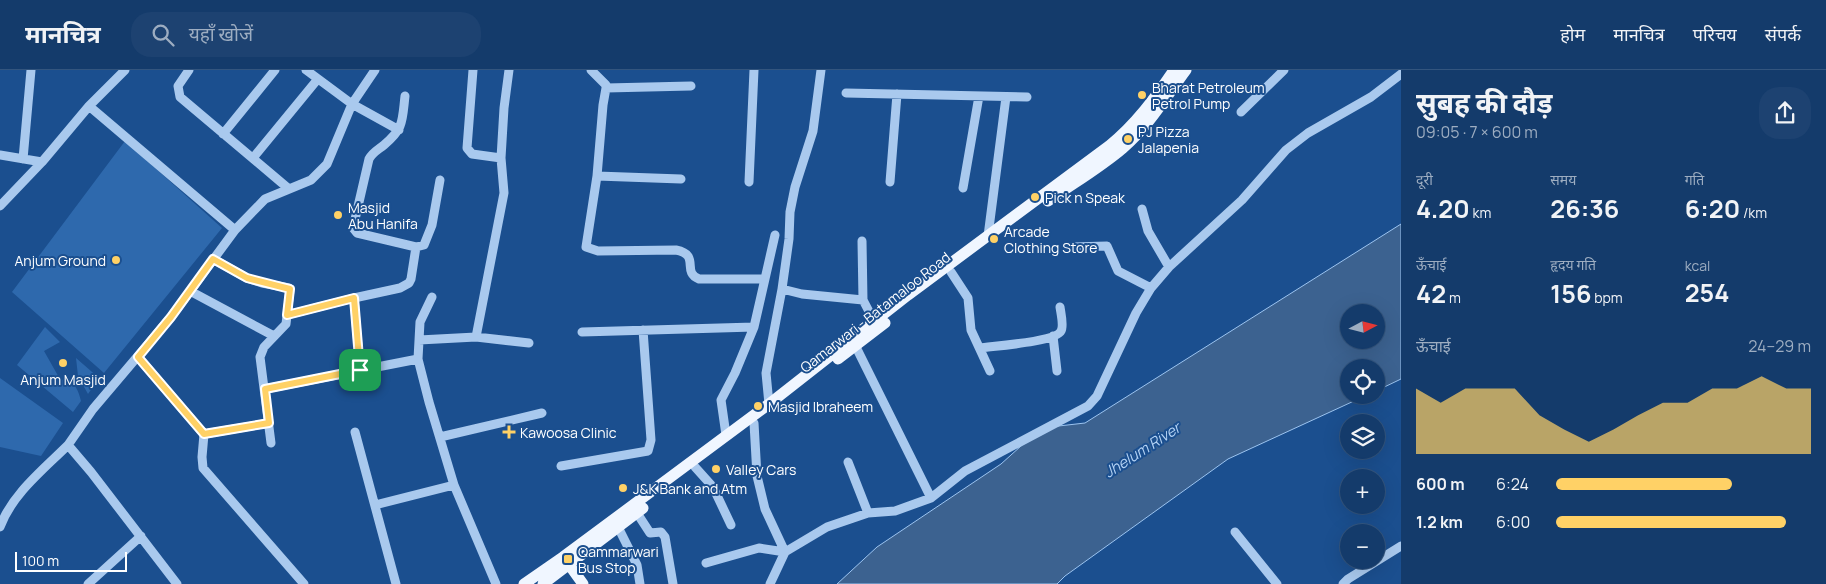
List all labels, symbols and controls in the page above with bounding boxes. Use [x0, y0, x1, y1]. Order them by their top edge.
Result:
search box [131, 12, 481, 57]
text: मानचित्र [25, 17, 101, 50]
icon: search [149, 21, 177, 49]
text: यहाँ खोजें [189, 21, 253, 47]
text: होम [1560, 22, 1585, 46]
text: मानचित्र [1613, 22, 1665, 46]
text: परिचय [1693, 22, 1737, 46]
text: संपर्क [1765, 22, 1801, 46]
place label: Bharat Petroleum Petrol Pump [1152, 78, 1265, 113]
text: सुबह की दौड़ [1416, 83, 1552, 121]
button: share [1759, 87, 1811, 139]
marker: Bharat Petroleum Petrol Pump [1136, 89, 1148, 101]
text: 09:05 · 7 × 600 m [1416, 121, 1538, 143]
place label: PJ Pizza Jalapenia [1138, 122, 1199, 157]
marker: PJ Pizza Jalapenia [1122, 133, 1134, 145]
text: दूरी [1416, 170, 1433, 189]
text: समय [1550, 170, 1576, 189]
text: गति [1685, 170, 1704, 189]
place label: Pick n Speak [1045, 188, 1126, 207]
marker: Pick n Speak [1029, 191, 1041, 203]
text: 4.20 [1416, 191, 1470, 226]
text: 26:36 [1550, 191, 1619, 226]
text: 6:20 [1685, 191, 1740, 226]
place label: Masjid Abu Hanifa [348, 198, 418, 233]
text: km [1470, 203, 1491, 222]
text: /km [1740, 203, 1767, 222]
marker: Masjid Abu Hanifa [332, 209, 344, 221]
place label: Arcade Clothing Store [1004, 222, 1098, 257]
marker: Arcade Clothing Store [988, 233, 1000, 245]
street label: Qamarwari - Batamaloo Road [796, 247, 954, 377]
place label: Anjum Ground [14, 251, 106, 270]
marker: Anjum Ground [110, 254, 122, 266]
text: ऊँचाई [1416, 255, 1446, 274]
text: हृदय गति [1550, 255, 1596, 274]
text: kcal [1685, 256, 1710, 275]
text: 254 [1685, 275, 1729, 310]
text: 42 [1416, 276, 1446, 311]
text: 156 [1550, 276, 1591, 311]
text: m [1446, 288, 1461, 307]
text: bpm [1591, 288, 1623, 307]
north arrow [1340, 304, 1385, 349]
map controls [1340, 304, 1385, 569]
text: ऊँचाई [1416, 335, 1451, 357]
text: 24–29 m [1748, 335, 1811, 357]
pin [339, 349, 381, 391]
icon: arrive [346, 356, 374, 384]
marker: Anjum Masjid [57, 357, 69, 369]
button: locate [1340, 359, 1385, 404]
place label: Anjum Masjid [20, 370, 106, 389]
place label: Masjid Ibraheem [768, 397, 873, 416]
marker: Masjid Ibraheem [752, 400, 764, 412]
button: layers [1340, 414, 1385, 459]
water label: Jhelum River [1100, 416, 1186, 483]
place label: Kawoosa Clinic [520, 423, 617, 442]
marker: Kawoosa Clinic [502, 425, 516, 439]
place label: Valley Cars [726, 460, 796, 479]
marker: Valley Cars [710, 463, 722, 475]
button: + [1340, 469, 1385, 514]
text: 600 m [1416, 473, 1465, 495]
text: 6:24 [1496, 473, 1529, 495]
place label: J&K Bank and Atm [633, 479, 747, 498]
marker: J&K Bank and Atm [617, 482, 629, 494]
text: 1.2 km [1416, 511, 1463, 533]
text: 6:00 [1496, 511, 1530, 533]
button: − [1340, 524, 1385, 569]
place label: Qammarwari Bus Stop [578, 542, 659, 577]
scale bar [15, 549, 128, 572]
text: 100 m [22, 551, 59, 570]
marker: Qammarwari Bus Stop [562, 553, 574, 565]

